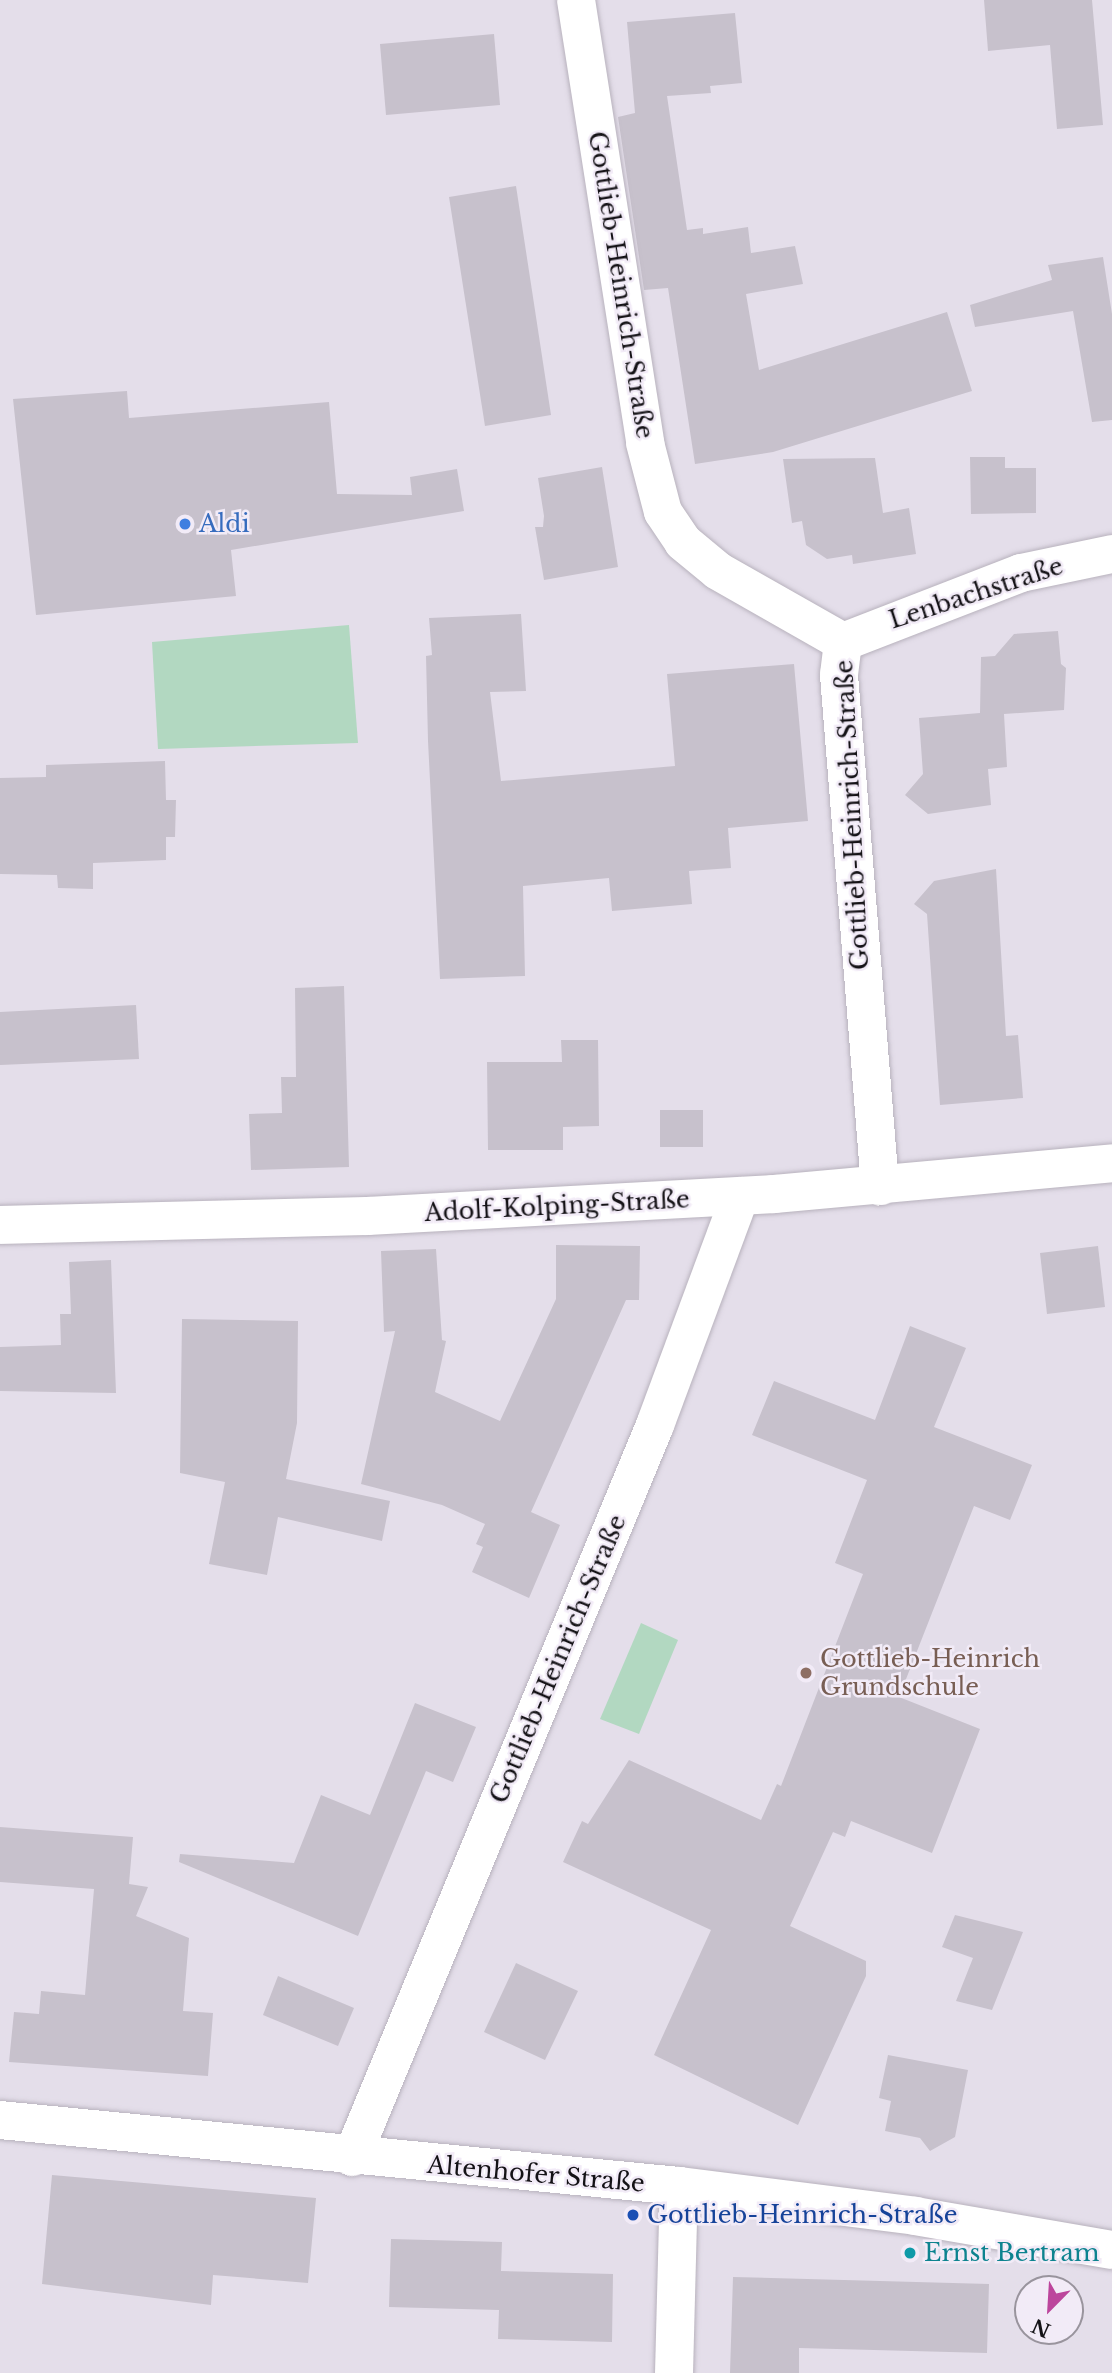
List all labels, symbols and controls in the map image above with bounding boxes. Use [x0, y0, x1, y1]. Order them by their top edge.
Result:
street label: Gottlieb-Heinrich-Straße [582, 129, 660, 441]
place label: Aldi [199, 510, 250, 538]
marker: Aldi [177, 516, 193, 532]
street label: Lenbachstraße [885, 551, 1067, 635]
street label: Gottlieb-Heinrich-Straße [829, 659, 875, 971]
street label: Adolf-Kolping-Straße [424, 1185, 690, 1227]
street label: Gottlieb-Heinrich-Straße [484, 1510, 632, 1808]
place label: Gottlieb-Heinrich Grundschule [820, 1645, 1040, 1701]
marker: Gottlieb-Heinrich Grundschule [798, 1665, 814, 1681]
street label: Altenhofer Straße [426, 2150, 646, 2198]
place label: Gottlieb-Heinrich-Straße [647, 2201, 958, 2229]
marker: Gottlieb-Heinrich-Straße [625, 2207, 641, 2223]
place label: Ernst Bertram [924, 2239, 1099, 2267]
marker: Ernst Bertram [902, 2245, 918, 2261]
north arrow [1014, 2275, 1084, 2345]
text: N [1028, 2314, 1054, 2342]

